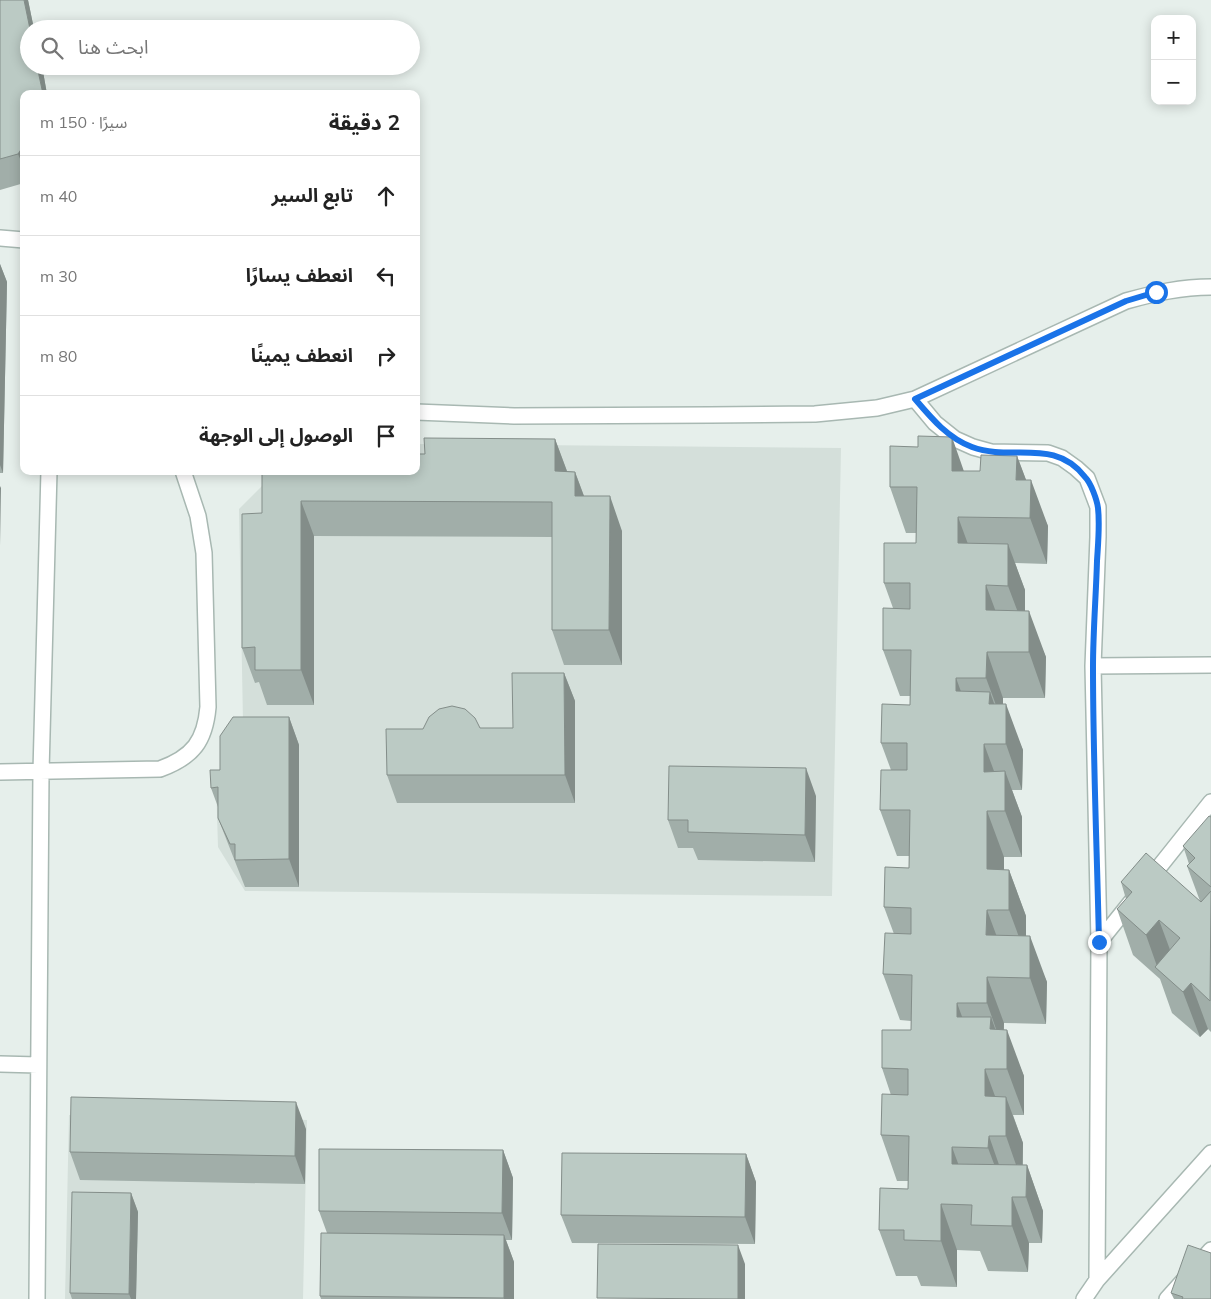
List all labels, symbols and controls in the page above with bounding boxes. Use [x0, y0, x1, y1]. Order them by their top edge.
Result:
map controls [1151, 15, 1196, 105]
button: + [1151, 15, 1196, 60]
search box [20, 20, 420, 75]
icon: search [38, 34, 66, 62]
text: ابحث هنا [78, 35, 148, 59]
button: − [1151, 60, 1196, 105]
text: 2 دقيقة [329, 109, 400, 135]
text: سيرًا · 150 m [40, 112, 127, 132]
icon: ahead [372, 182, 400, 210]
text: تابع السير [272, 183, 353, 207]
text: 40 m [40, 186, 77, 206]
icon: left [372, 262, 400, 290]
text: انعطف يسارًا [246, 263, 353, 287]
text: 30 m [40, 266, 77, 286]
route start [1145, 281, 1168, 304]
icon: right [372, 342, 400, 370]
text: انعطف يمينًا [251, 343, 353, 367]
text: 80 m [40, 346, 77, 366]
icon: arrive [372, 422, 400, 450]
text: الوصول إلى الوجهة [199, 423, 353, 447]
route end [1088, 931, 1111, 954]

